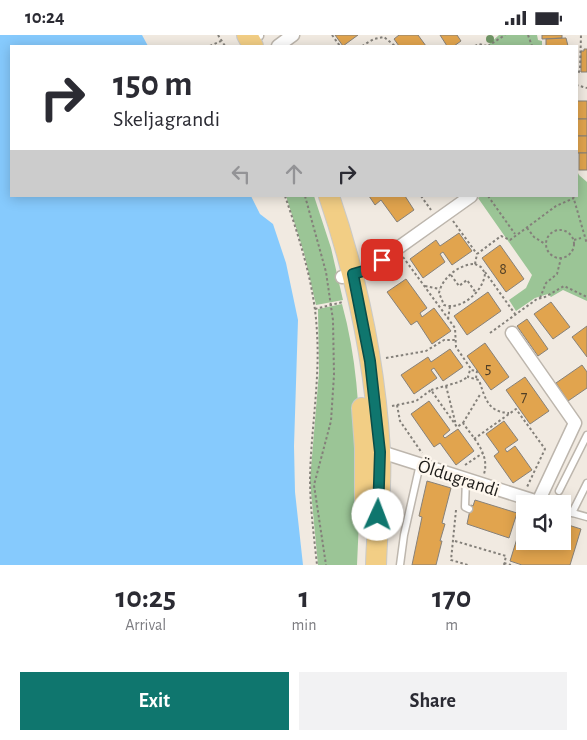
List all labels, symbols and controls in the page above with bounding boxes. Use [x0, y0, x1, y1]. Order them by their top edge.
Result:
text: 10:24 [25, 8, 65, 27]
icon: right [30, 65, 95, 130]
text: 150 m [113, 67, 193, 102]
text: Skeljagrandi [113, 108, 220, 130]
icon: left [227, 160, 255, 188]
icon: ahead [280, 160, 308, 188]
icon: right [333, 160, 361, 188]
pin [361, 239, 403, 281]
icon: arrive [368, 246, 396, 274]
house number: 8 [499, 261, 507, 277]
house number: 5 [485, 360, 491, 376]
house number: 7 [521, 389, 528, 405]
street label: Öldugrandi [416, 455, 502, 500]
position arrow [351, 488, 403, 540]
map controls [516, 495, 571, 550]
button: sound [516, 495, 571, 550]
text: 10:25 [116, 583, 176, 613]
text: 1 [299, 583, 309, 613]
text: 170 [432, 583, 471, 613]
text: Arrival [125, 617, 166, 633]
text: min [292, 617, 316, 633]
text: m [445, 617, 458, 633]
button: Exit [20, 672, 289, 730]
button: Share [299, 672, 567, 730]

